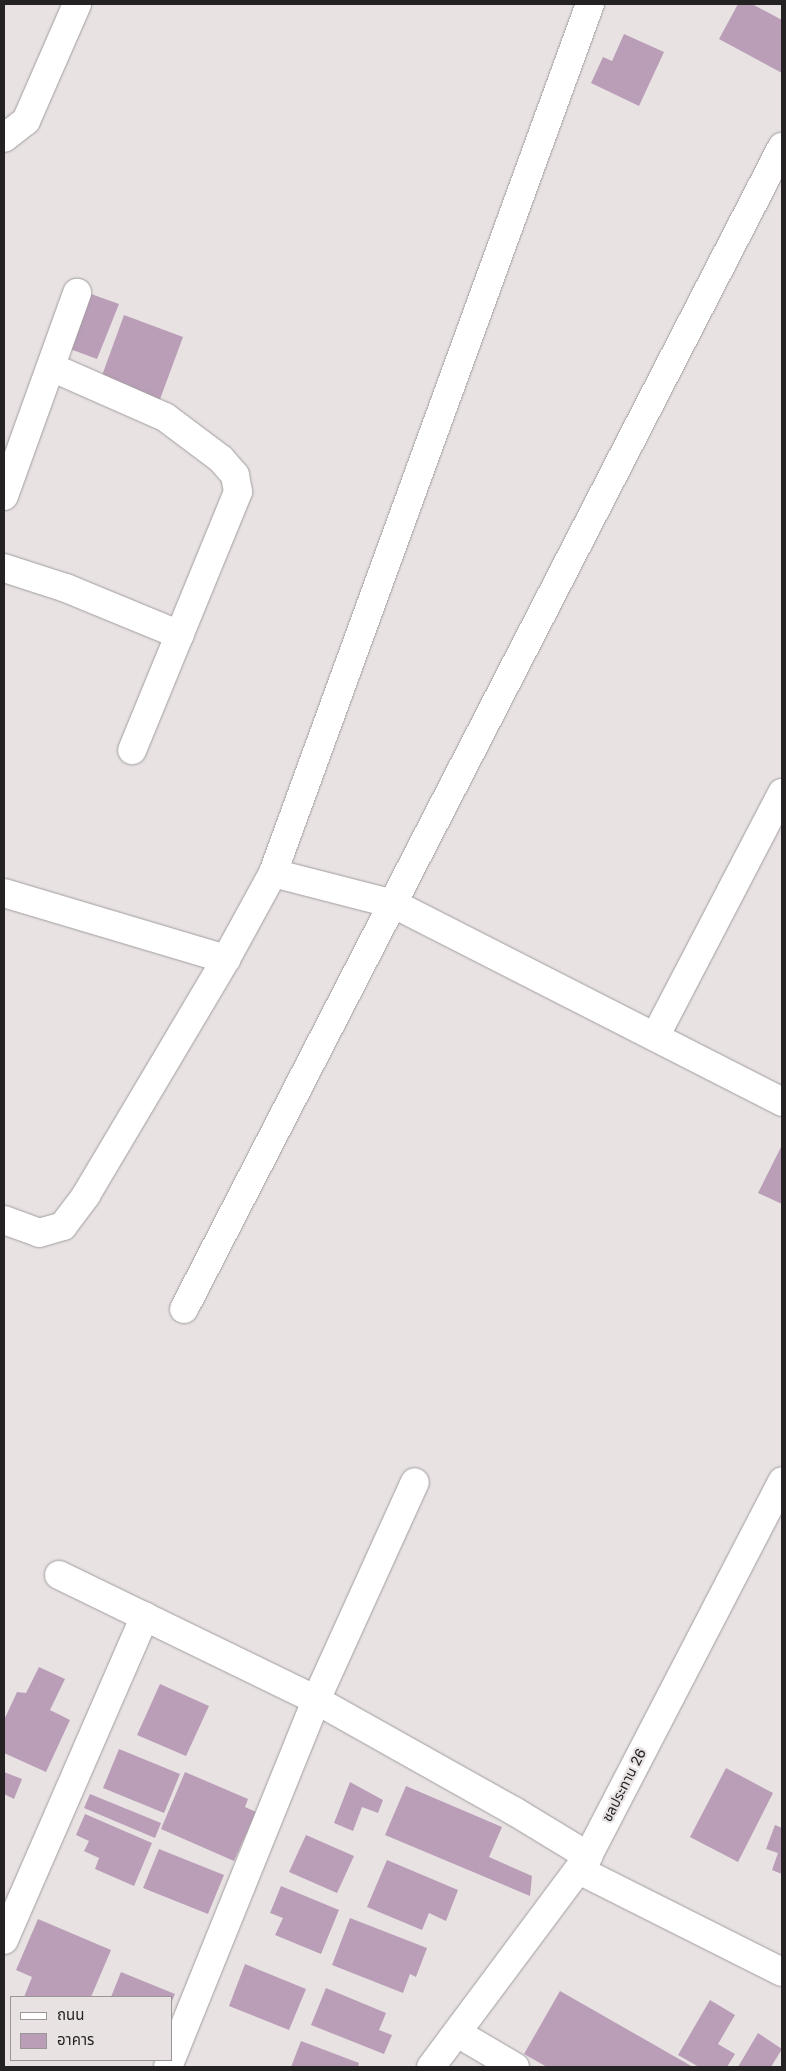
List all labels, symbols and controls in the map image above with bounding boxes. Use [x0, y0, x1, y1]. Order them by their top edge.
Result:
street label: ชลประทาน 26 [598, 1746, 650, 1824]
legend [10, 1996, 172, 2061]
text: ถนน [57, 2005, 84, 2024]
text: อาคาร [57, 2030, 94, 2049]

